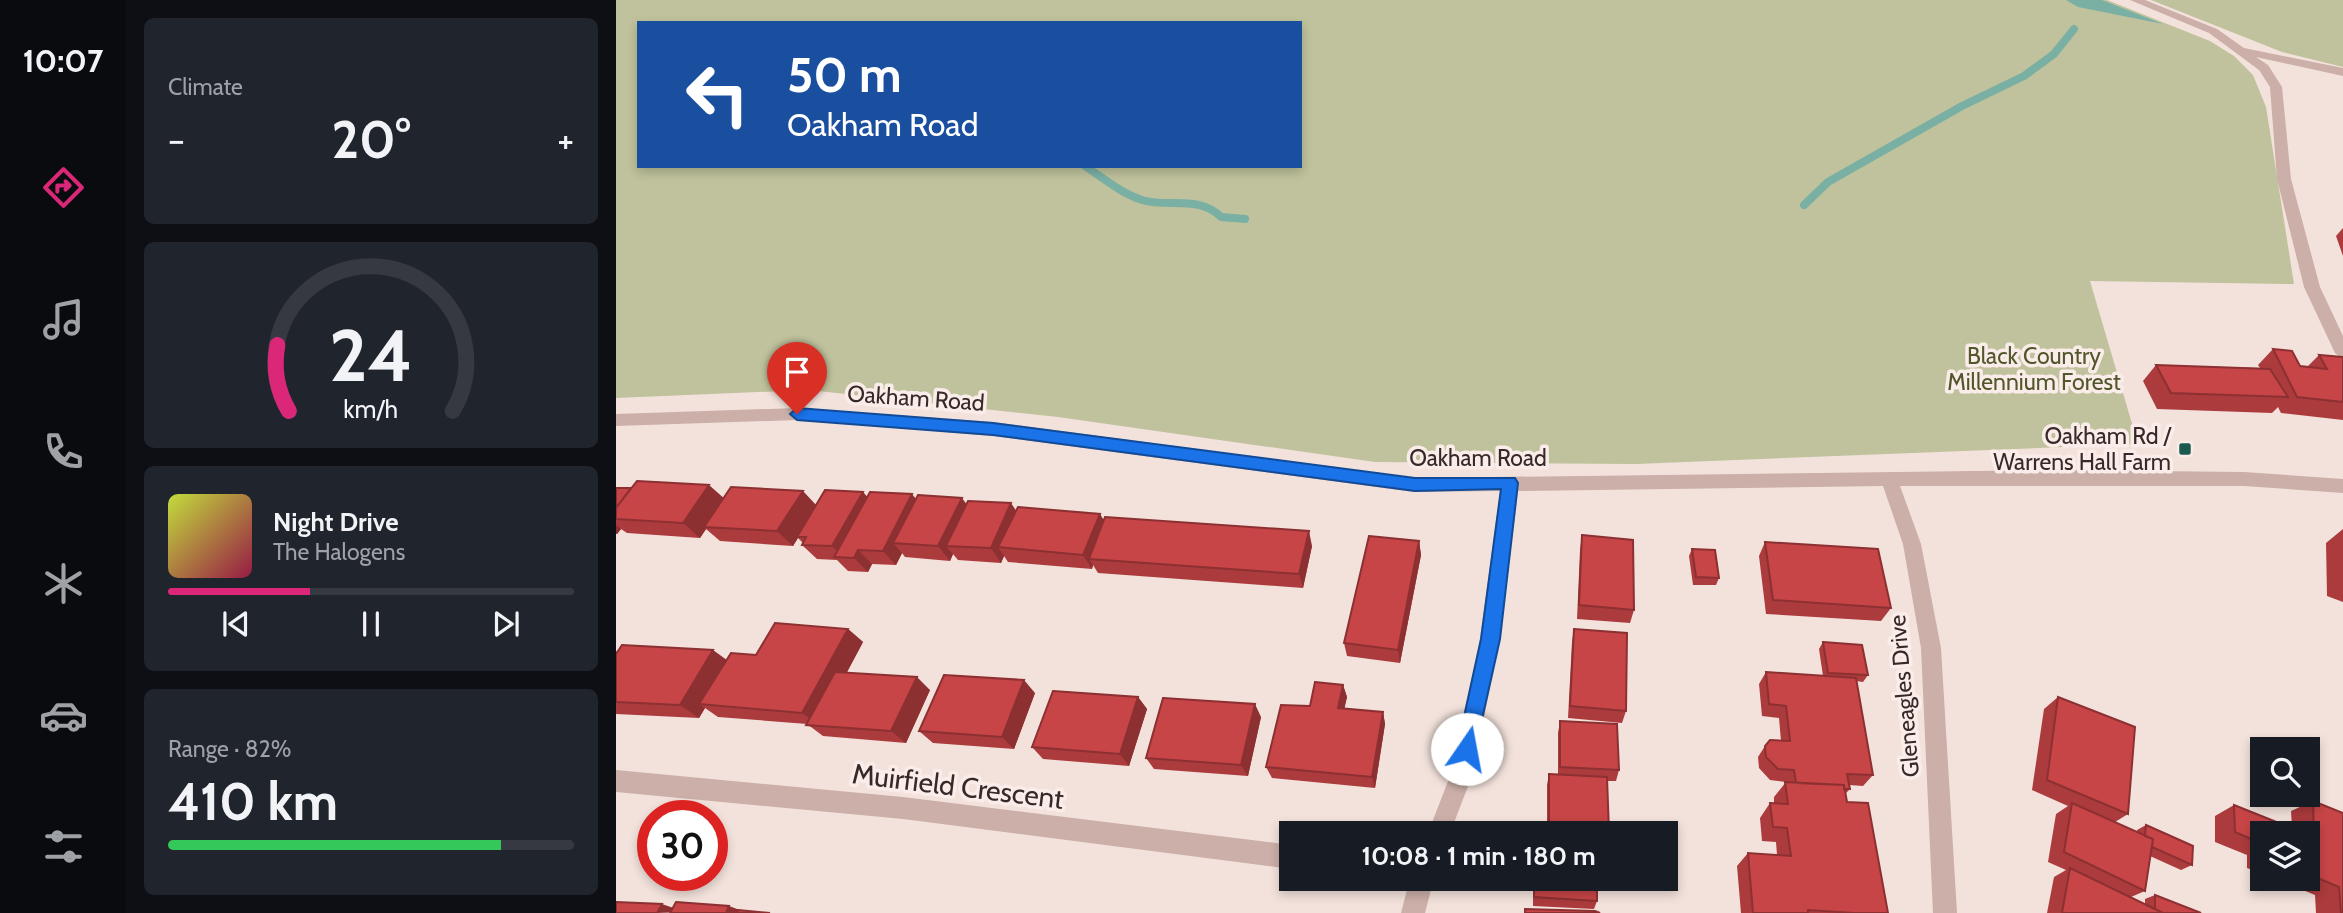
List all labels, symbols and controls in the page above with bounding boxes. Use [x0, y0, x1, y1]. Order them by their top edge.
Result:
text: 10:07 [23, 41, 103, 80]
text: 50 m [787, 45, 902, 104]
icon: left [672, 49, 763, 140]
text: Climate [168, 73, 243, 101]
text: Oakham Road [787, 105, 978, 144]
text: 20° [331, 108, 411, 171]
text: − [168, 116, 185, 163]
text: + [557, 116, 574, 163]
icon: directions [39, 163, 88, 212]
icon: music [39, 295, 88, 344]
text: 24 [329, 311, 413, 399]
pin [767, 342, 827, 414]
park label: Black Country Millennium Forest [1947, 342, 2121, 396]
icon: arrive [778, 353, 816, 391]
street label: Oakham Road [846, 379, 986, 417]
text: km/h [344, 393, 398, 423]
place label: Oakham Rd / Warrens Hall Farm [1993, 422, 2173, 476]
icon: phone [39, 427, 88, 476]
marker: Oakham Rd / Warrens Hall Farm [2177, 441, 2193, 457]
street label: Oakham Road [1409, 444, 1547, 472]
text: Night Drive [273, 506, 399, 538]
text: The Halogens [273, 538, 405, 566]
icon: climate [39, 559, 88, 608]
icon: previous [217, 605, 255, 643]
icon: pause [352, 605, 390, 643]
icon: next [487, 605, 525, 643]
street label: Gleneagles Drive [1883, 613, 1925, 778]
icon: car [39, 691, 88, 740]
position arrow [1430, 712, 1504, 786]
text: Range · 82% [168, 735, 291, 763]
map controls [2250, 737, 2320, 891]
button: search [2250, 737, 2320, 807]
street label: Muirfield Crescent [850, 756, 1066, 816]
text: 410 km [168, 770, 338, 833]
speed limit sign: 30 [637, 800, 728, 891]
button: layers [2250, 821, 2320, 891]
icon: filters [39, 822, 88, 871]
text: 10:08 · 1 min · 180 m [1362, 840, 1595, 872]

